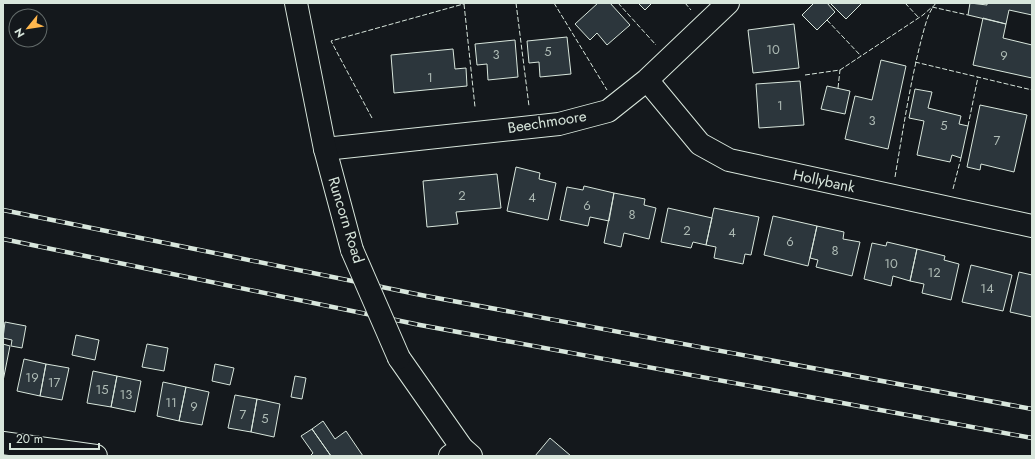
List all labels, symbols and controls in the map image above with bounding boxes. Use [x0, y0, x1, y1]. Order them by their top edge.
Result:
north arrow [8, 8, 48, 48]
text: N [10, 25, 28, 41]
house number: 10 [766, 40, 780, 59]
house number: 5 [544, 42, 552, 61]
house number: 3 [492, 45, 500, 64]
house number: 9 [1000, 46, 1008, 65]
house number: 1 [427, 68, 433, 87]
house number: 1 [777, 96, 783, 115]
street label: Beechmoore [506, 105, 588, 139]
house number: 3 [868, 111, 876, 130]
house number: 5 [940, 116, 948, 135]
house number: 7 [994, 131, 1001, 150]
street label: Hollybank [791, 164, 857, 198]
street label: Runcorn Road [322, 174, 370, 266]
house number: 2 [458, 186, 466, 205]
house number: 4 [528, 188, 536, 207]
house number: 6 [583, 196, 591, 215]
house number: 8 [628, 205, 636, 224]
house number: 2 [683, 221, 691, 240]
house number: 4 [728, 223, 736, 242]
house number: 6 [786, 232, 794, 251]
house number: 8 [831, 241, 839, 260]
house number: 10 [884, 254, 898, 273]
house number: 12 [927, 263, 941, 282]
house number: 14 [980, 279, 994, 298]
house number: 19 [25, 368, 39, 387]
house number: 17 [48, 373, 61, 392]
house number: 15 [95, 380, 109, 399]
house number: 13 [120, 385, 132, 404]
house number: 11 [165, 393, 177, 412]
house number: 9 [190, 397, 198, 416]
house number: 7 [240, 405, 247, 424]
house number: 5 [261, 409, 269, 428]
scale bar [10, 425, 99, 451]
text: 20 m [16, 430, 43, 448]

